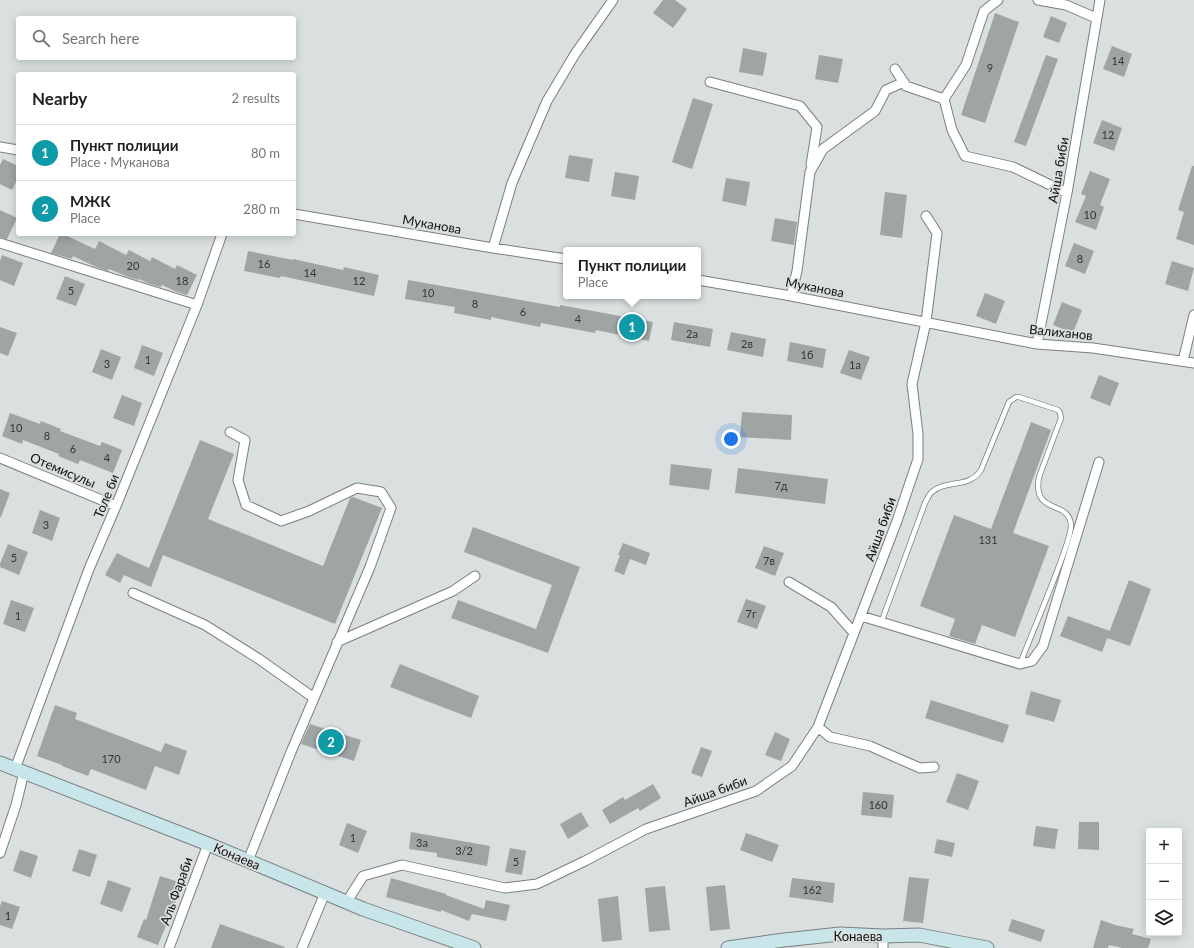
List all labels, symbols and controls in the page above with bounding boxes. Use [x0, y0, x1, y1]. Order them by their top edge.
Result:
search box [16, 16, 296, 60]
icon: search [30, 27, 52, 49]
text: Search here [62, 29, 139, 47]
house number: 14 [1112, 54, 1125, 67]
house number: 9 [987, 61, 993, 74]
text: Nearby [32, 88, 87, 109]
text: 2 results [232, 90, 280, 106]
house number: 12 [1102, 128, 1114, 141]
text: Пункт полиции [70, 136, 178, 154]
street label: Айша биби [1044, 136, 1072, 204]
text: 1 [41, 145, 49, 161]
text: 80 m [251, 145, 280, 161]
text: Place · Муканова [70, 154, 170, 170]
text: МЖК [70, 192, 111, 210]
text: 2 [41, 201, 49, 217]
text: 280 m [243, 201, 280, 217]
house number: 10 [1084, 208, 1097, 221]
text: Place [70, 210, 100, 226]
street label: Муканова [401, 211, 463, 237]
popup [563, 247, 701, 299]
house number: 8 [1077, 252, 1083, 265]
text: Пункт полиции [578, 256, 686, 274]
house number: 16 [258, 257, 270, 270]
house number: 20 [127, 259, 140, 272]
house number: 14 [304, 266, 317, 279]
street label: Муканова [784, 273, 846, 301]
house number: 18 [176, 274, 188, 287]
house number: 12 [353, 274, 365, 287]
text: Place [578, 274, 608, 290]
house number: 5 [68, 284, 74, 297]
house number: 10 [422, 286, 435, 299]
house number: 8 [472, 297, 478, 310]
house number: 6 [520, 305, 526, 318]
house number: 4 [575, 312, 582, 325]
pin: 1 [619, 312, 645, 342]
street label: Валиханов [1028, 321, 1094, 343]
house number: 2а [686, 327, 698, 340]
house number: 2в [741, 337, 753, 350]
house number: 1б [801, 348, 813, 361]
house number: 1 [145, 353, 151, 366]
house number: 3 [104, 357, 110, 370]
house number: 1а [849, 358, 861, 371]
house number: 10 [10, 421, 23, 434]
house number: 8 [44, 429, 50, 442]
your location [721, 429, 741, 449]
house number: 6 [70, 442, 76, 455]
street label: Отемисулы [28, 449, 98, 491]
house number: 4 [104, 451, 111, 464]
street label: Толе би [90, 472, 122, 520]
house number: 7д [774, 479, 788, 492]
street label: Айша биби [861, 495, 899, 563]
house number: 3 [43, 518, 49, 531]
house number: 131 [978, 533, 998, 546]
house number: 5 [11, 551, 17, 564]
house number: 7в [763, 554, 775, 567]
house number: 7г [746, 607, 757, 620]
house number: 1 [15, 609, 21, 622]
pin: 2 [318, 727, 344, 757]
house number: 170 [101, 752, 121, 765]
street label: Айша биби [681, 772, 749, 810]
house number: 160 [868, 798, 888, 811]
map controls [1146, 828, 1182, 936]
button: + [1146, 828, 1182, 864]
house number: 1 [350, 831, 356, 844]
house number: 3а [416, 836, 428, 849]
street label: Конаева [211, 839, 263, 873]
house number: 3/2 [455, 844, 473, 857]
street label: Аль Фараби [156, 855, 196, 927]
house number: 5 [513, 855, 519, 868]
button: − [1146, 864, 1182, 900]
house number: 162 [802, 883, 822, 896]
button: layers [1146, 900, 1182, 936]
house number: 1 [5, 909, 11, 922]
street label: Конаева [833, 928, 883, 944]

